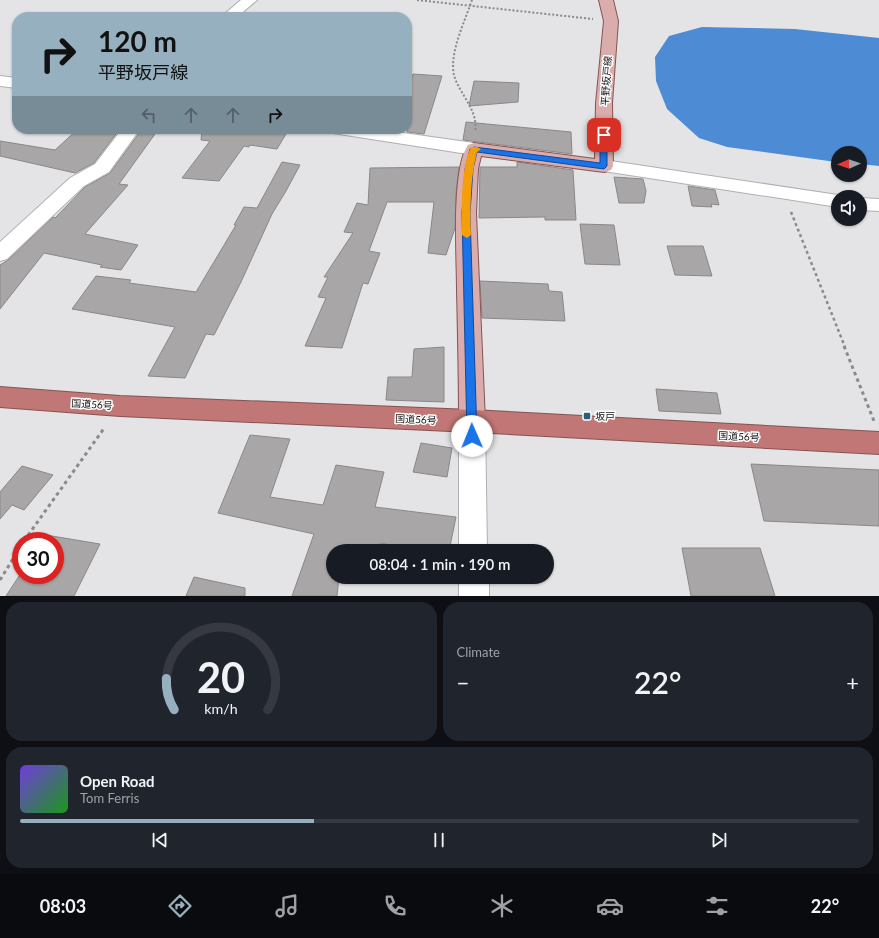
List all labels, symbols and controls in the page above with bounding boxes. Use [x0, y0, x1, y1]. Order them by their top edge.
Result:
text: 120 m [98, 24, 177, 58]
icon: right [32, 28, 84, 80]
street label: 平野坂戸線 [598, 56, 614, 106]
text: 平野坂戸線 [98, 61, 188, 83]
icon: left [138, 104, 160, 126]
icon: ahead [180, 104, 202, 126]
icon: ahead [222, 104, 244, 126]
icon: right [264, 104, 286, 126]
pin [587, 118, 621, 152]
icon: arrive [593, 124, 615, 146]
north arrow [831, 146, 867, 182]
map controls [831, 146, 867, 226]
button: sound [831, 190, 867, 226]
street label: 国道56号 [71, 397, 113, 411]
place label: 坂戸 [595, 410, 615, 422]
marker: 坂戸 [582, 411, 592, 421]
street label: 国道56号 [395, 412, 437, 426]
position arrow [451, 415, 493, 457]
street label: 国道56号 [718, 429, 760, 443]
speed limit sign: 30 [12, 532, 64, 584]
text: 08:04 · 1 min · 190 m [370, 555, 510, 573]
text: Climate [457, 644, 500, 660]
text: 20 [197, 651, 245, 701]
text: 22° [634, 664, 681, 700]
text: − [457, 669, 469, 696]
text: + [846, 669, 859, 696]
text: km/h [205, 699, 238, 716]
text: Open Road [80, 772, 155, 790]
text: Tom Ferris [80, 790, 139, 806]
icon: previous [149, 829, 171, 851]
icon: pause [428, 829, 450, 851]
icon: next [708, 829, 730, 851]
icon: directions [166, 892, 194, 920]
icon: music [273, 892, 301, 920]
icon: phone [381, 892, 409, 920]
icon: climate [488, 892, 516, 920]
icon: car [596, 892, 624, 920]
icon: filters [703, 892, 731, 920]
text: 08:03 [40, 895, 86, 917]
text: 22° [811, 895, 839, 917]

